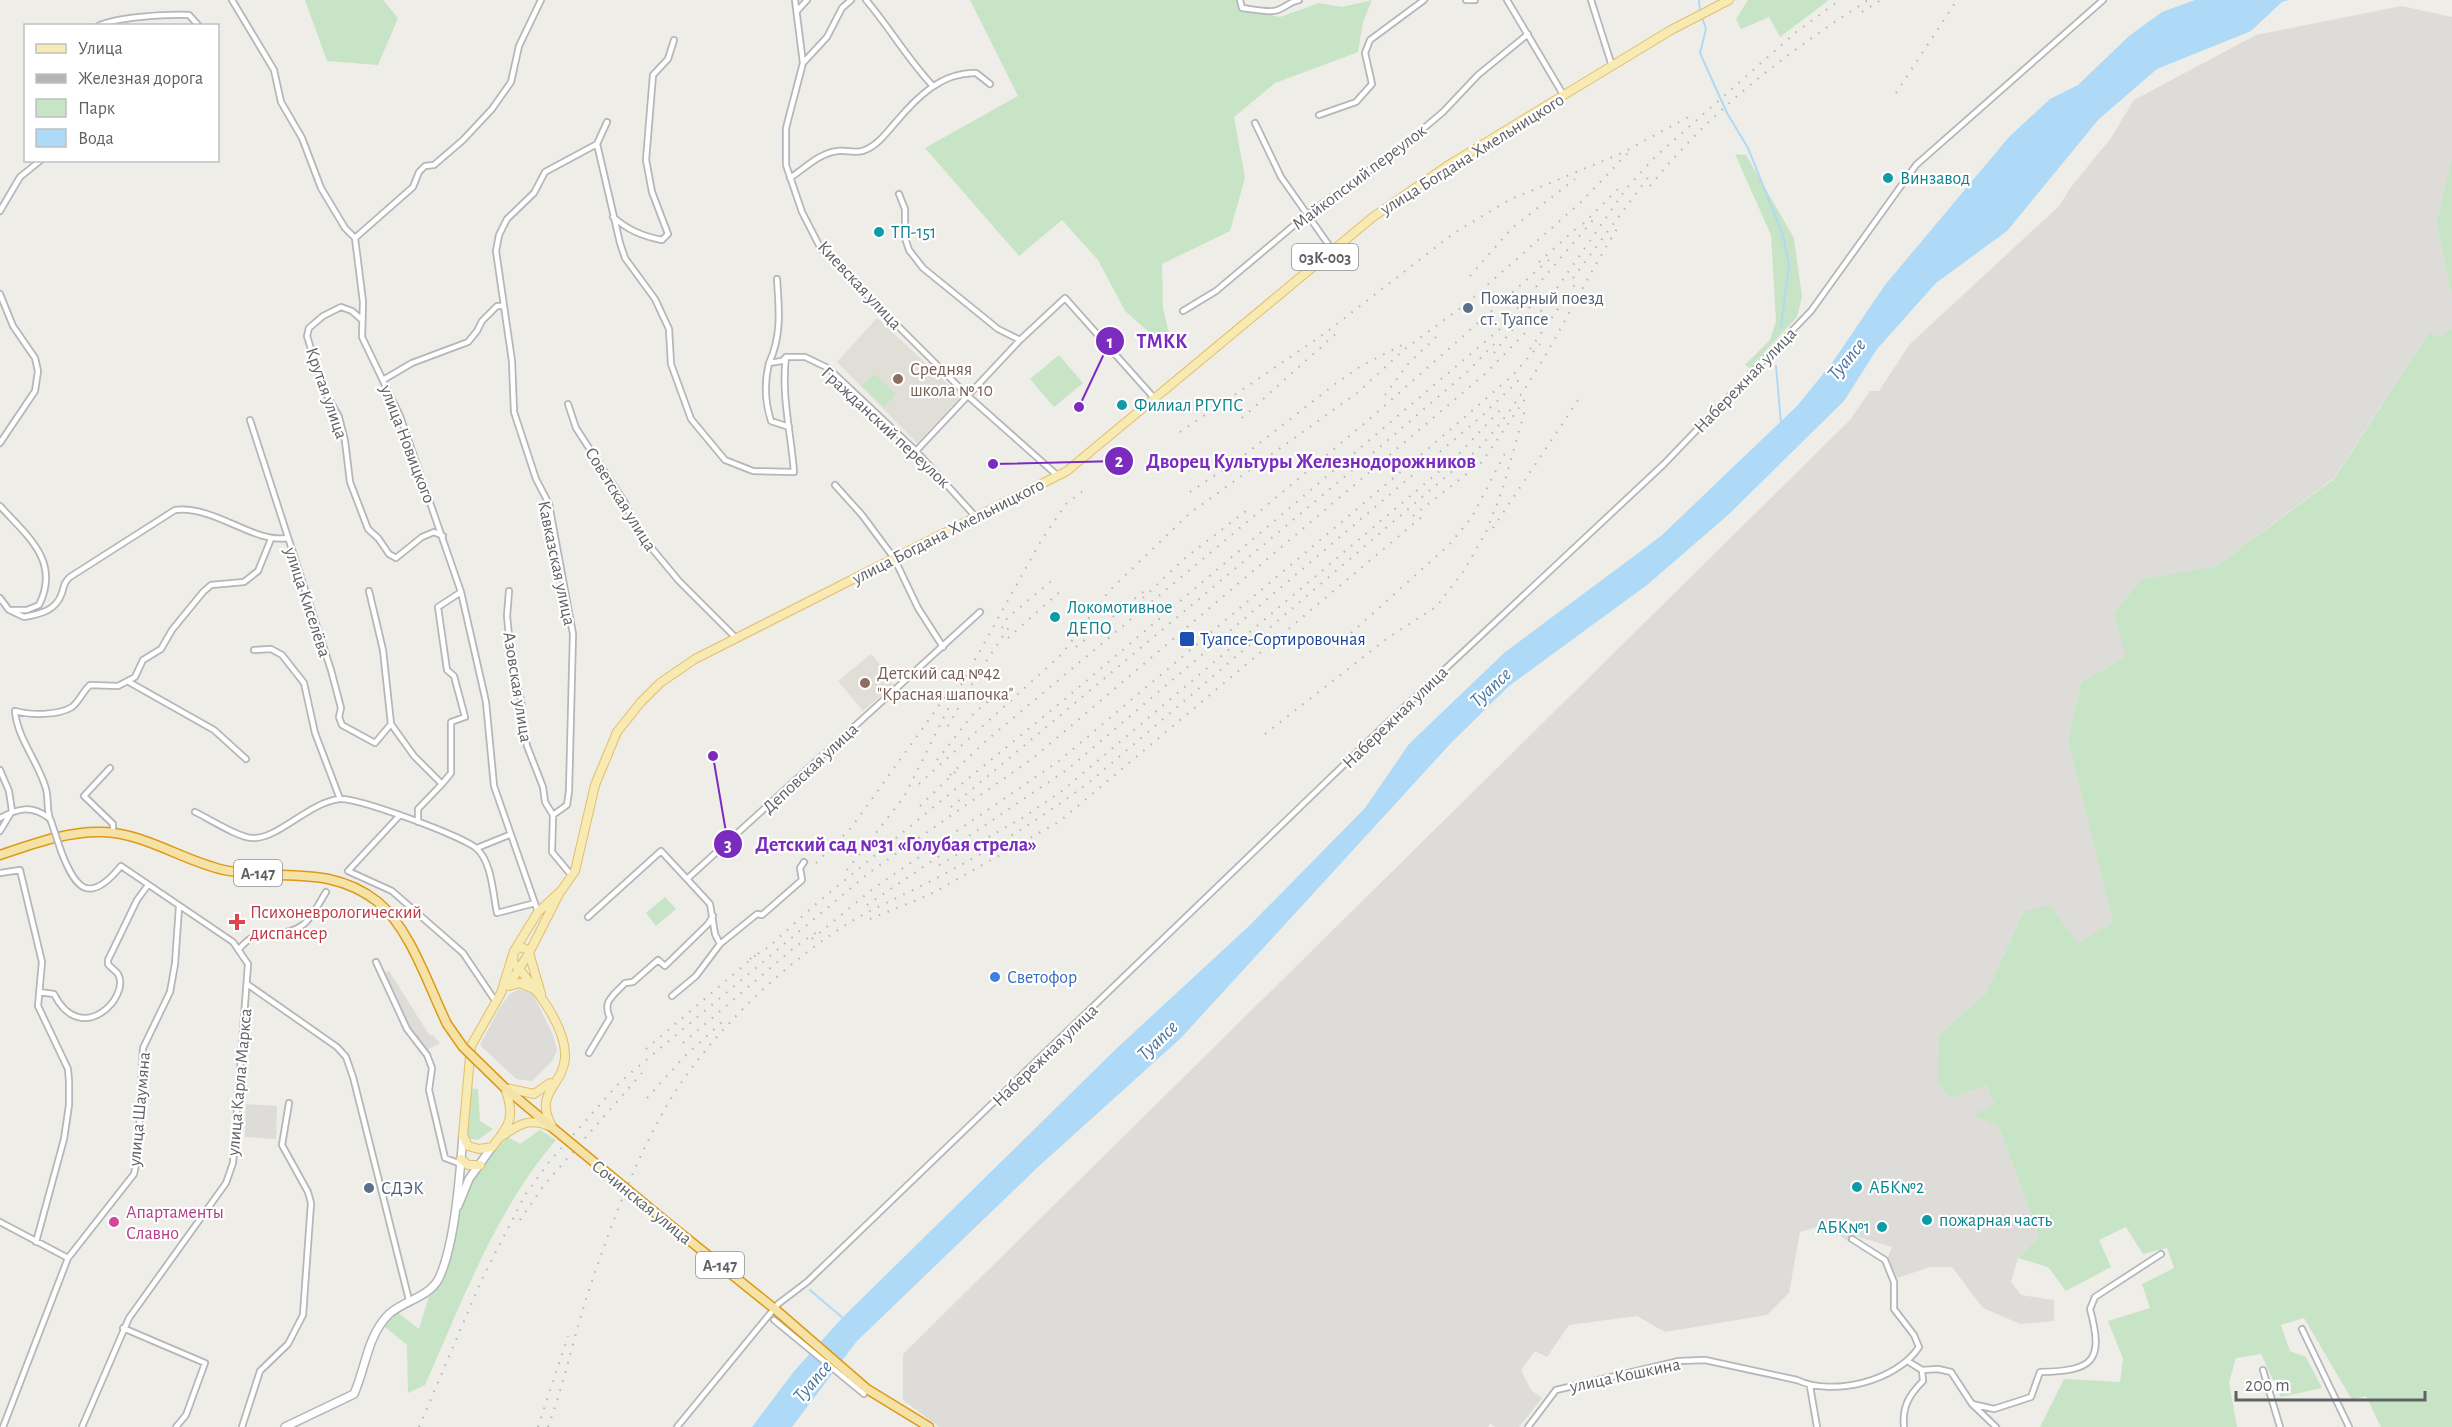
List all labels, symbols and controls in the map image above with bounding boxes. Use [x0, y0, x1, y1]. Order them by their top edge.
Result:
legend [24, 24, 219, 162]
text: Улица [78, 40, 123, 58]
text: Железная дорога [78, 70, 203, 88]
street label: улица Богдана Хмельницкого [1377, 91, 1568, 219]
text: Парк [78, 100, 116, 118]
street label: Майкопский переулок [1289, 121, 1431, 234]
text: Вода [78, 130, 114, 148]
place label: Винзавод [1900, 170, 1970, 188]
marker: Винзавод [1881, 171, 1895, 185]
place label: ТП-151 [891, 224, 936, 242]
marker: ТП-151 [872, 225, 886, 239]
street label: Киевская улица [814, 238, 905, 333]
road number: 03К-003 [1292, 244, 1358, 270]
place label: Пожарный поезд ст. Туапсе [1480, 290, 1604, 329]
marker: Пожарный поезд ст. Туапсе [1461, 301, 1475, 315]
callout: ТМКК [1095, 322, 1200, 360]
street label: Набережная улица [1690, 324, 1800, 437]
text: ТМКК [1137, 332, 1187, 352]
text: 1 [1107, 334, 1113, 352]
water label: Туапсе [1824, 335, 1870, 384]
street label: Крутая улица [302, 345, 350, 441]
place label: Средняя школа № 10 [910, 361, 993, 400]
street label: Гражданский переулок [818, 364, 954, 492]
marker: Средняя школа № 10 [891, 372, 905, 386]
street label: улица Новицкого [376, 382, 438, 506]
place label: Филиал РГУПС [1134, 397, 1243, 415]
marker: Филиал РГУПС [1115, 398, 1129, 412]
callout: Дворец Культуры Железнодорожников [1104, 442, 1488, 480]
street label: Советская улица [581, 445, 659, 555]
text: Дворец Культуры Железнодорожников [1146, 452, 1476, 472]
text: 2 [1115, 453, 1124, 471]
street label: улица Богдана Хмельницкого [849, 476, 1047, 589]
street label: Кавказская улица [534, 499, 578, 627]
street label: улица Киселёва [280, 544, 333, 660]
place label: Локомотивное ДЕПО [1067, 599, 1173, 638]
marker: Локомотивное ДЕПО [1048, 610, 1062, 624]
street label: Азовская улица [499, 630, 535, 744]
marker: Туапсе-Сортировочная [1178, 630, 1196, 648]
place label: Туапсе-Сортировочная [1200, 631, 1366, 649]
street label: Набережная улица [1339, 662, 1452, 772]
water label: Туапсе [1466, 664, 1515, 711]
place label: Детский сад №42 "Красная шапочка" [877, 665, 1014, 704]
marker: Детский сад №42 "Красная шапочка" [858, 676, 872, 690]
street label: Деповская улица [759, 720, 862, 817]
callout: Детский сад №31 «Голубая стрела» [713, 825, 1049, 863]
text: Детский сад №31 «Голубая стрела» [755, 835, 1037, 855]
text: 3 [724, 837, 732, 855]
road number: А-147 [234, 860, 282, 886]
place label: Психоневрологический диспансер [250, 904, 422, 943]
marker: Психоневрологический диспансер [228, 913, 246, 931]
place label: Светофор [1007, 969, 1077, 987]
marker: Светофор [988, 970, 1002, 984]
street label: Набережная улица [989, 1000, 1102, 1110]
street label: улица Карла Маркса [224, 1008, 255, 1158]
water label: Туапсе [1134, 1017, 1182, 1065]
street label: улица Шаумяна [126, 1051, 154, 1168]
street label: Сочинская улица [588, 1157, 695, 1248]
place label: АБК№2 [1869, 1179, 1924, 1197]
place label: СДЭК [381, 1180, 424, 1198]
marker: АБК№2 [1850, 1180, 1864, 1194]
marker: СДЭК [362, 1181, 376, 1195]
place label: Апартаменты Славно [126, 1204, 224, 1243]
place label: пожарная часть [1939, 1212, 2053, 1230]
marker: пожарная часть [1920, 1213, 1934, 1227]
marker: Апартаменты Славно [107, 1215, 121, 1229]
place label: АБК№1 [1817, 1219, 1870, 1237]
marker: АБК№1 [1875, 1220, 1889, 1234]
road number: А-147 [696, 1252, 744, 1278]
street label: улица Кошкина [1567, 1355, 1682, 1397]
water label: Туапсе [789, 1357, 836, 1406]
scale bar [2236, 1364, 2425, 1402]
text: 200 m [2245, 1377, 2290, 1395]

